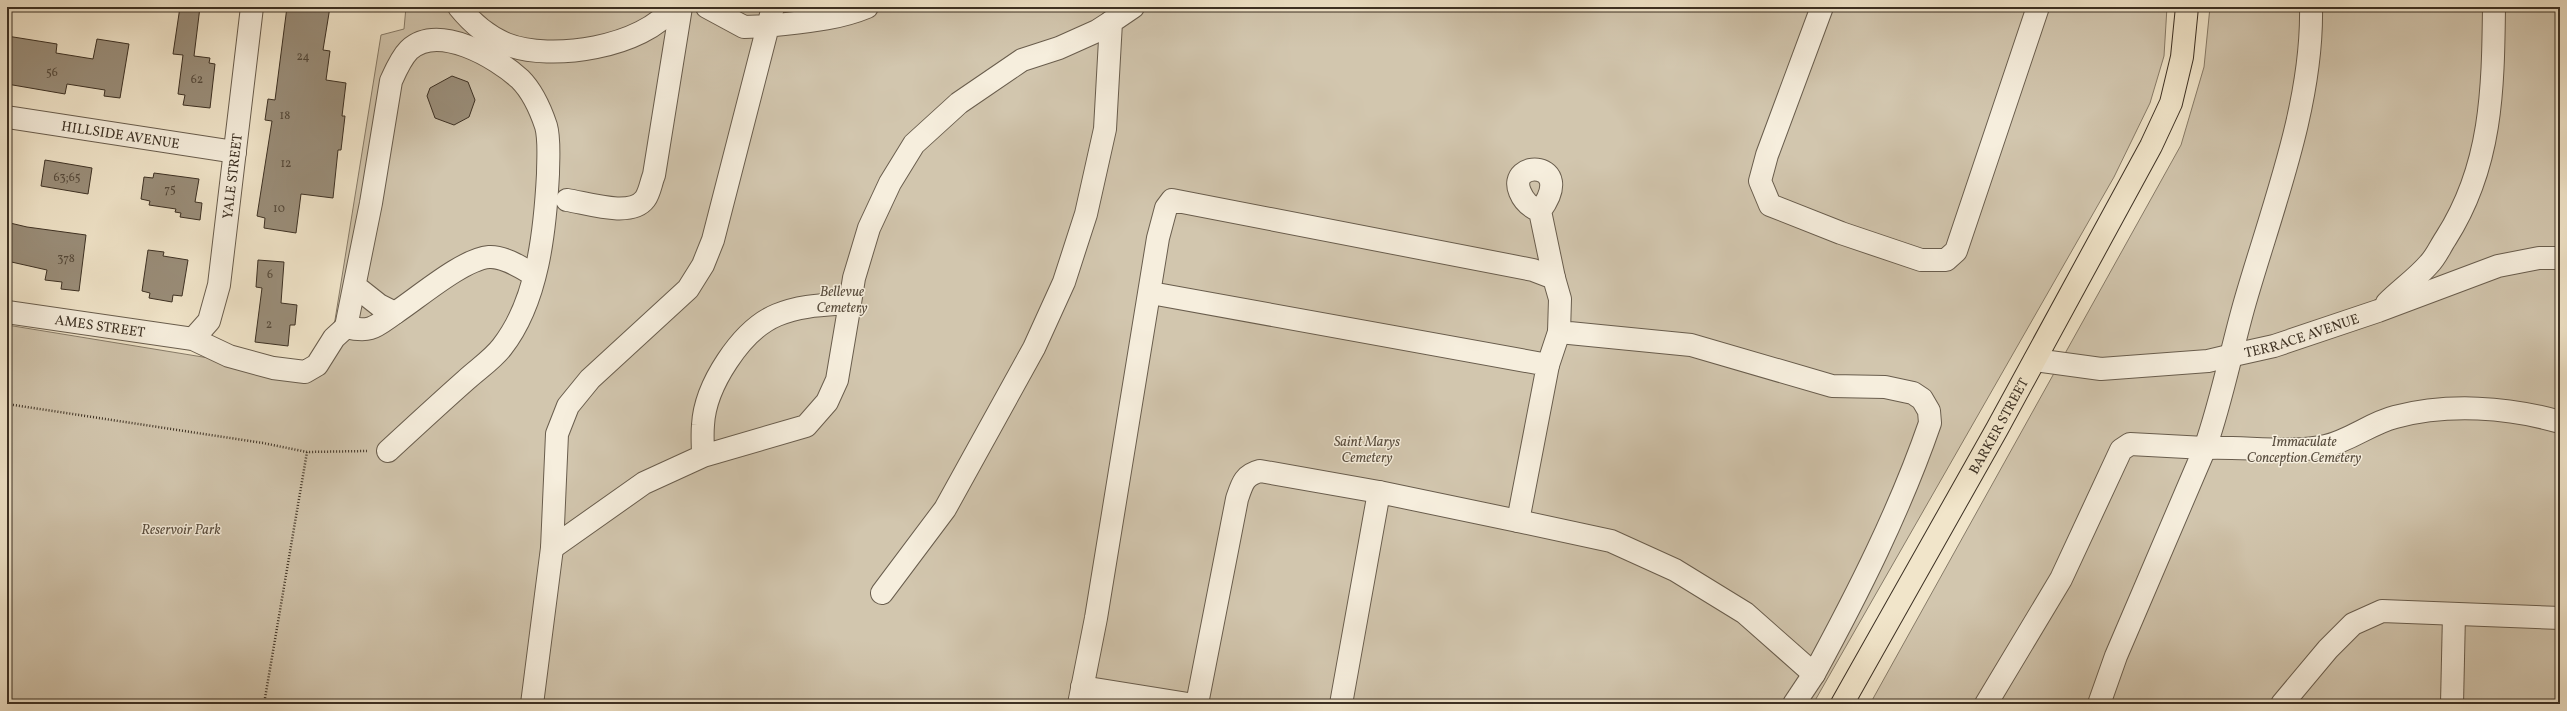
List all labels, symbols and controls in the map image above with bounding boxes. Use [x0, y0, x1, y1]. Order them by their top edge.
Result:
house number: 24 [296, 49, 310, 65]
house number: 56 [46, 65, 58, 81]
house number: 62 [191, 72, 203, 88]
house number: 18 [280, 108, 290, 124]
street label: HILLSIDE AVENUE [60, 117, 181, 154]
street label: YALE STREET [219, 133, 248, 220]
house number: 12 [280, 156, 292, 172]
house number: 63;65 [53, 170, 81, 186]
house number: 75 [164, 182, 176, 198]
house number: 10 [273, 201, 285, 217]
house number: 378 [57, 251, 75, 267]
house number: 6 [267, 267, 273, 283]
park label: Bellevue Cemetery [816, 283, 868, 318]
street label: TERRACE AVENUE [2243, 310, 2362, 363]
street label: AMES STREET [53, 311, 146, 343]
house number: 2 [266, 317, 272, 333]
street label: BARKER STREET [1965, 375, 2034, 478]
park label: Saint Marys Cemetery [1334, 433, 1400, 468]
park label: Immaculate Conception Cemetery [2247, 433, 2362, 468]
park label: Reservoir Park [141, 521, 221, 540]

